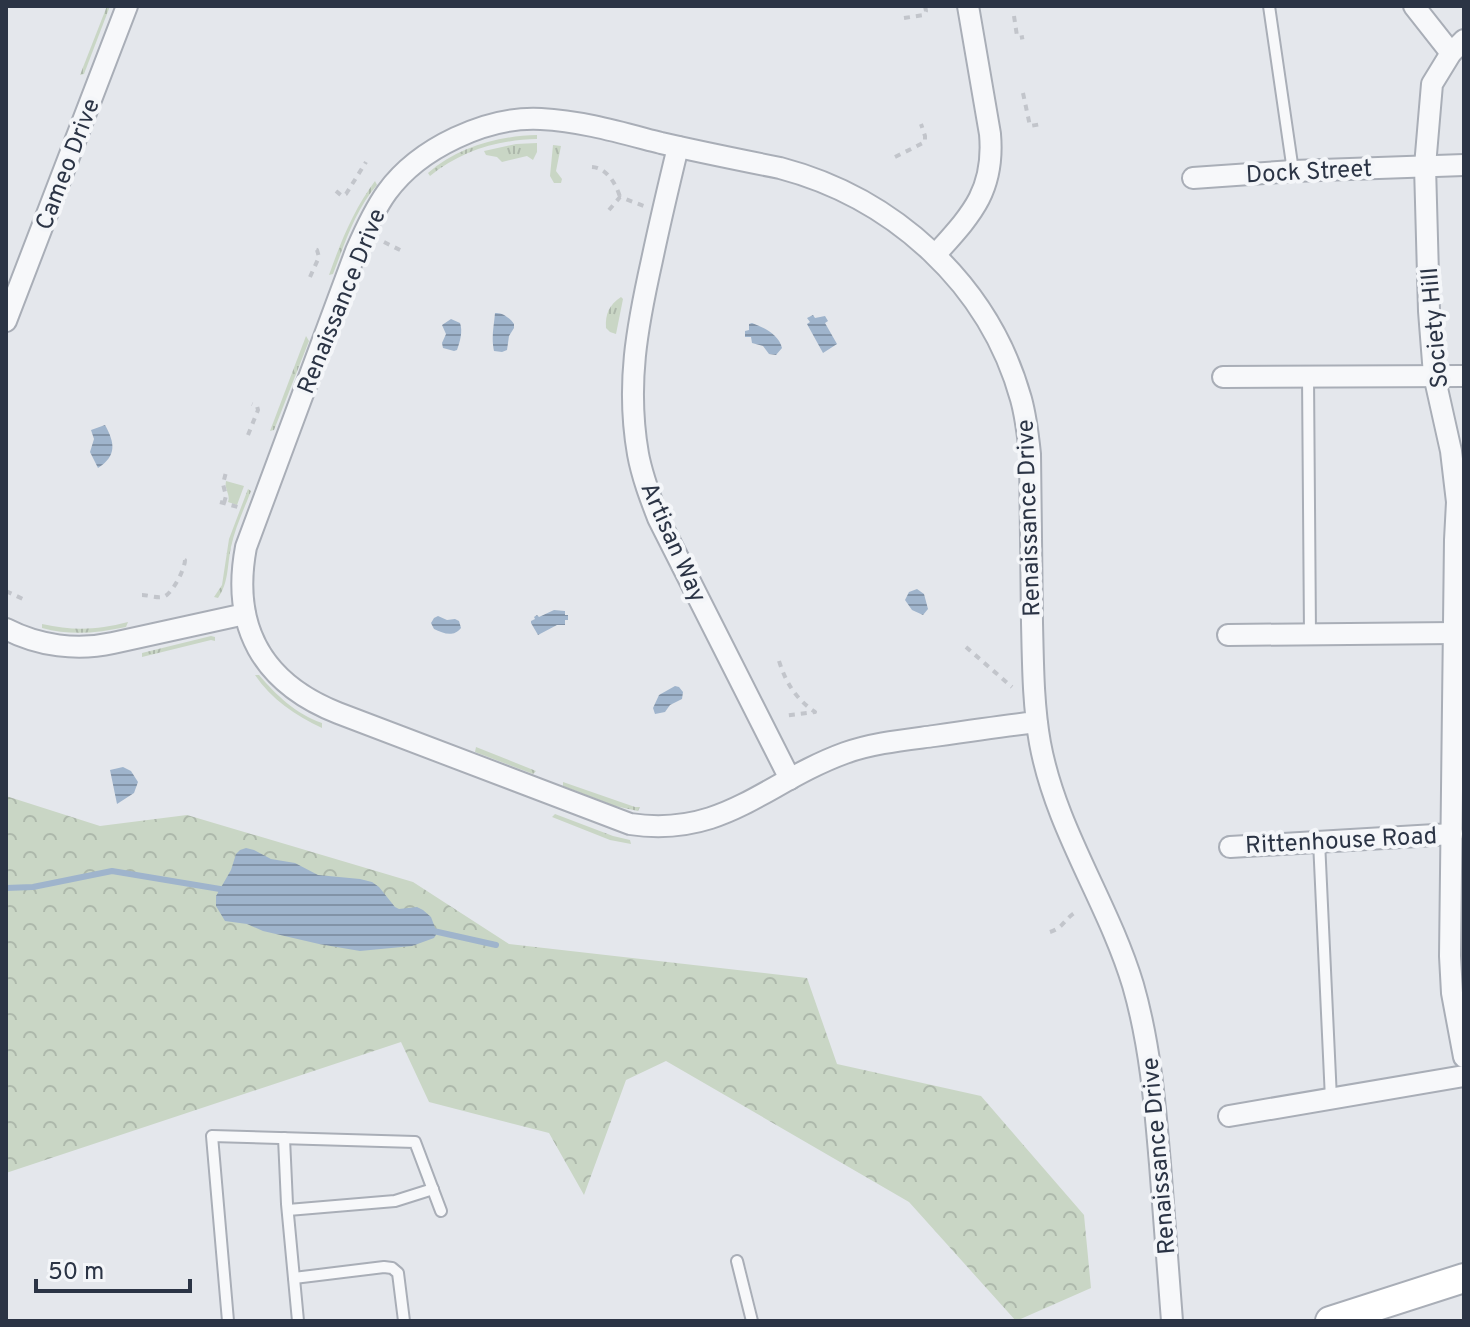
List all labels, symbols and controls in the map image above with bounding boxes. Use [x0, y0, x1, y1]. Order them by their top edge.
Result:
street label: Cameo Drive [30, 95, 108, 235]
street label: Dock Street [1245, 155, 1373, 191]
street label: Renaissance Drive [292, 205, 394, 399]
street label: Society Hill [1416, 266, 1456, 389]
street label: Renaissance Drive [1012, 419, 1048, 617]
street label: Artisan Way [632, 478, 712, 607]
street label: Rittenhouse Road [1244, 822, 1438, 862]
street label: Renaissance Drive [1136, 1056, 1184, 1256]
scale bar [36, 1243, 190, 1293]
text: 50 m [48, 1258, 104, 1288]

